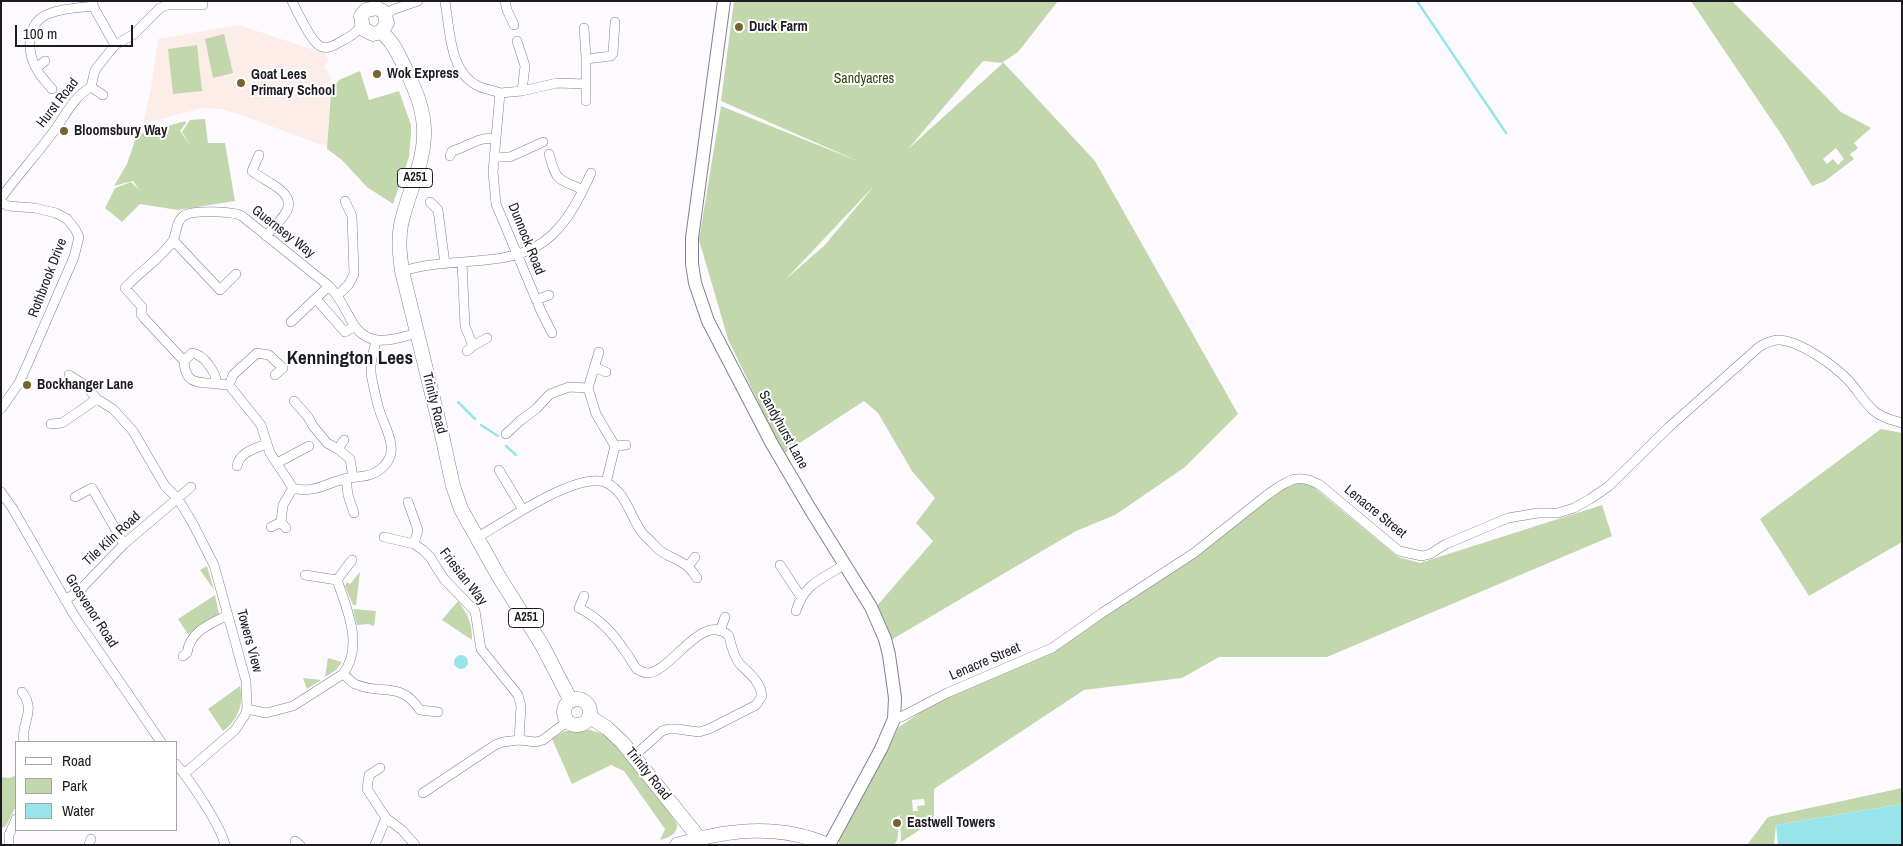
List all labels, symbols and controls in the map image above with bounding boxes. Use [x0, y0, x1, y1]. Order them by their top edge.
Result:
scale bar [18, 15, 135, 47]
place label: Duck Farm [749, 19, 808, 35]
marker: Duck Farm [733, 21, 745, 33]
text: 100 m [23, 23, 57, 44]
place label: Wok Express [387, 66, 459, 82]
place label: Goat Lees Primary School [251, 67, 335, 100]
marker: Wok Express [371, 68, 383, 80]
park label: Sandyacres [834, 71, 894, 87]
street label: Hurst Road [34, 75, 82, 131]
marker: Goat Lees Primary School [235, 77, 247, 89]
place label: Bloomsbury Way [74, 123, 167, 139]
marker: Bloomsbury Way [58, 125, 70, 137]
road number: A251 [398, 168, 432, 188]
street label: Dunnock Road [504, 201, 548, 277]
street label: Guernsey Way [248, 202, 318, 262]
street label: Rothbrook Drive [25, 236, 71, 320]
district label: Kennington Lees [287, 348, 413, 370]
street label: Trinity Road [418, 371, 450, 435]
place label: Bockhanger Lane [37, 377, 133, 393]
marker: Bockhanger Lane [21, 379, 33, 391]
street label: Sandyhurst Lane [755, 388, 811, 472]
street label: Lenacre Street [1340, 482, 1410, 542]
street label: Tile Kiln Road [80, 508, 144, 570]
street label: Friesian Way [435, 545, 491, 609]
street label: Grosvenor Road [61, 571, 121, 651]
street label: Towers View [232, 607, 266, 675]
road number: A251 [508, 608, 544, 628]
street label: Lenacre Street [947, 640, 1023, 684]
legend [15, 741, 178, 831]
street label: Trinity Road [622, 744, 674, 804]
text: Road [62, 750, 91, 771]
text: Park [62, 775, 87, 796]
text: Water [62, 800, 94, 821]
place label: Eastwell Towers [907, 815, 995, 831]
marker: Eastwell Towers [891, 817, 903, 829]

